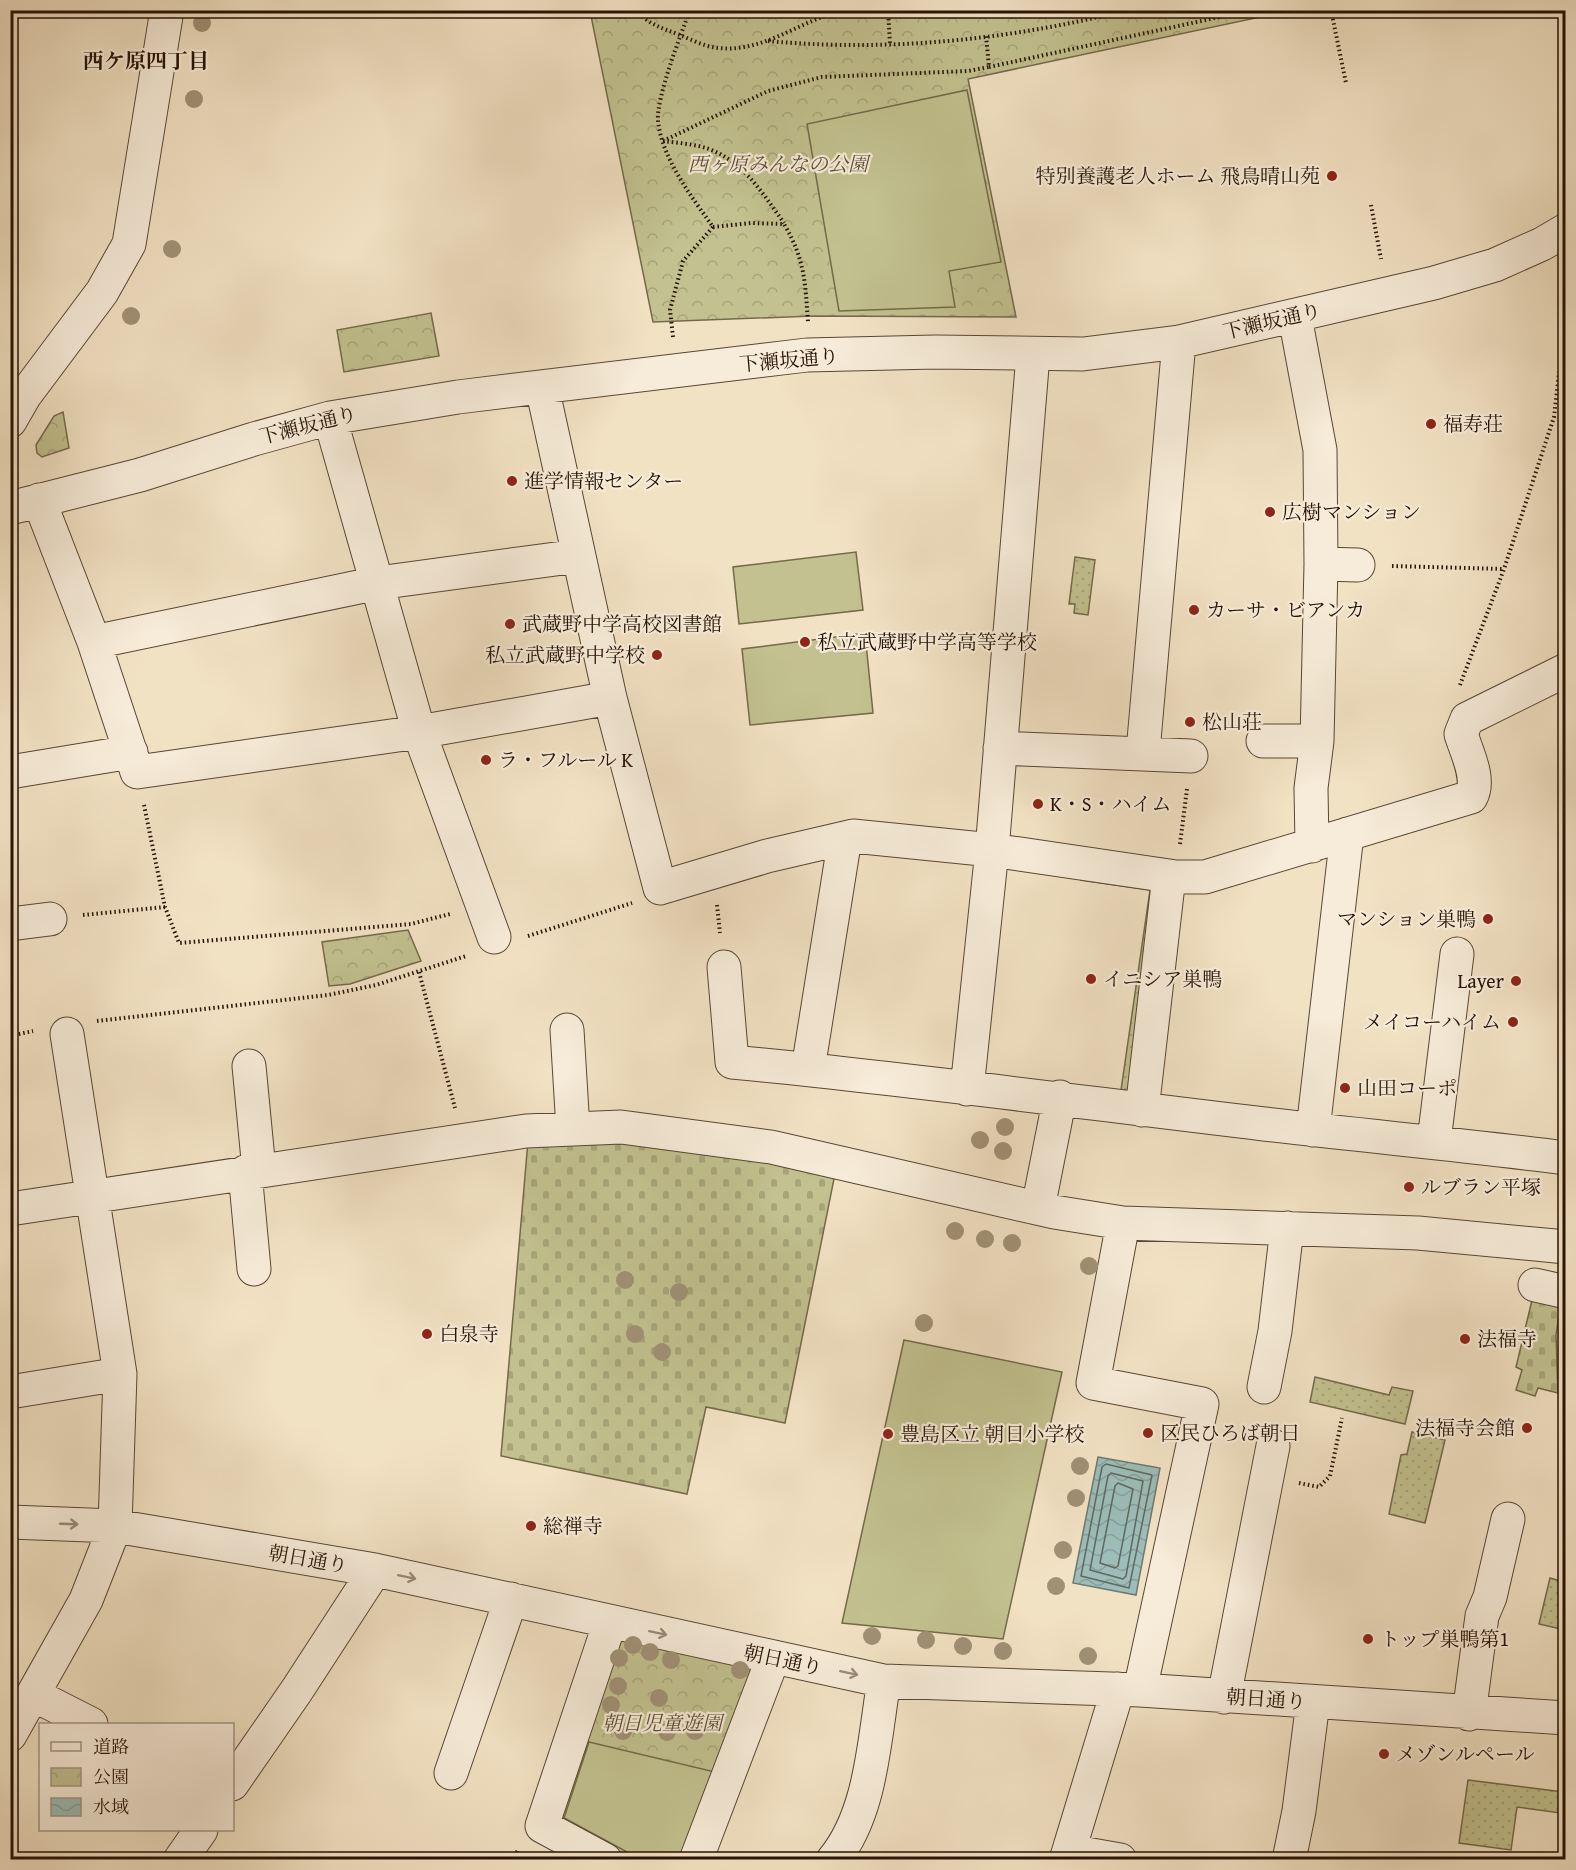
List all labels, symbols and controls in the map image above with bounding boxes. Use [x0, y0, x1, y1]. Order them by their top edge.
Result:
district label: 西ケ原四丁目 [83, 45, 209, 76]
park label: 西ヶ原みんなの公園 [688, 149, 871, 178]
place label: 特別養護老人ホーム 飛鳥晴山苑 [1036, 161, 1320, 190]
marker: 特別養護老人ホーム 飛鳥晴山苑 [1325, 169, 1339, 183]
street label: 下瀬坂通り [1220, 295, 1324, 346]
street label: 下瀬坂通り [738, 341, 840, 378]
street label: 下瀬坂通り [256, 398, 360, 451]
place label: 福寿荘 [1443, 409, 1503, 438]
marker: 福寿荘 [1424, 417, 1438, 431]
place label: 進学情報センター [524, 466, 683, 495]
marker: 進学情報センター [505, 474, 519, 488]
place label: 広樹マンション [1282, 497, 1421, 526]
marker: 広樹マンション [1263, 505, 1277, 519]
place label: カーサ・ビアンカ [1206, 595, 1365, 624]
marker: カーサ・ビアンカ [1187, 603, 1201, 617]
place label: 武蔵野中学高校図書館 [522, 609, 722, 638]
marker: 武蔵野中学高校図書館 [503, 617, 517, 631]
place label: 私立武蔵野中学高等学校 [817, 627, 1037, 656]
marker: 私立武蔵野中学高等学校 [798, 635, 812, 649]
place label: 私立武蔵野中学校 [485, 640, 645, 669]
marker: 私立武蔵野中学校 [650, 648, 664, 662]
place label: 松山荘 [1202, 707, 1262, 736]
marker: 松山荘 [1183, 715, 1197, 729]
place label: ラ・フルール K [498, 745, 633, 774]
marker: ラ・フルール K [479, 753, 493, 767]
place label: K・S・ハイム [1050, 789, 1172, 818]
marker: K・S・ハイム [1031, 797, 1045, 811]
place label: マンション巣鴨 [1337, 904, 1476, 933]
marker: マンション巣鴨 [1481, 912, 1495, 926]
place label: イニシア巣鴨 [1103, 964, 1222, 993]
place label: Layer [1458, 966, 1504, 995]
marker: イニシア巣鴨 [1084, 972, 1098, 986]
marker: Layer [1509, 974, 1523, 988]
place label: メイコーハイム [1363, 1007, 1501, 1036]
marker: メイコーハイム [1506, 1015, 1520, 1029]
place label: 山田コーポ [1357, 1073, 1457, 1102]
marker: 山田コーポ [1338, 1081, 1352, 1095]
place label: ルブラン平塚 [1421, 1172, 1541, 1201]
marker: ルブラン平塚 [1402, 1180, 1416, 1194]
place label: 白泉寺 [439, 1319, 499, 1348]
place label: 法福寺 [1477, 1324, 1537, 1353]
marker: 白泉寺 [420, 1327, 434, 1341]
marker: 法福寺 [1458, 1332, 1472, 1346]
place label: 法福寺会館 [1415, 1413, 1515, 1442]
place label: 区民ひろば朝日 [1160, 1418, 1300, 1447]
place label: 豊島区立 朝日小学校 [900, 1419, 1084, 1448]
marker: 法福寺会館 [1520, 1421, 1534, 1435]
marker: 区民ひろば朝日 [1141, 1426, 1155, 1440]
marker: 豊島区立 朝日小学校 [881, 1427, 895, 1441]
place label: 総禅寺 [543, 1511, 603, 1540]
one-way arrow [58, 1519, 78, 1530]
marker: 総禅寺 [524, 1519, 538, 1533]
street label: 朝日通り [266, 1537, 350, 1580]
one-way arrow [396, 1572, 416, 1583]
place label: トップ巣鴨第1 [1380, 1624, 1509, 1653]
one-way arrow [648, 1628, 668, 1639]
marker: トップ巣鴨第1 [1361, 1632, 1375, 1646]
street label: 朝日通り [741, 1637, 825, 1682]
one-way arrow [839, 1668, 858, 1680]
street label: 朝日通り [1225, 1681, 1307, 1716]
park label: 朝日児童遊園 [602, 1708, 725, 1737]
legend [39, 1723, 234, 1831]
text: 道路 [93, 1733, 129, 1760]
place label: メゾンルペール [1396, 1739, 1535, 1768]
marker: メゾンルペール [1377, 1747, 1391, 1761]
text: 公園 [93, 1763, 129, 1790]
text: 水域 [93, 1793, 129, 1820]

